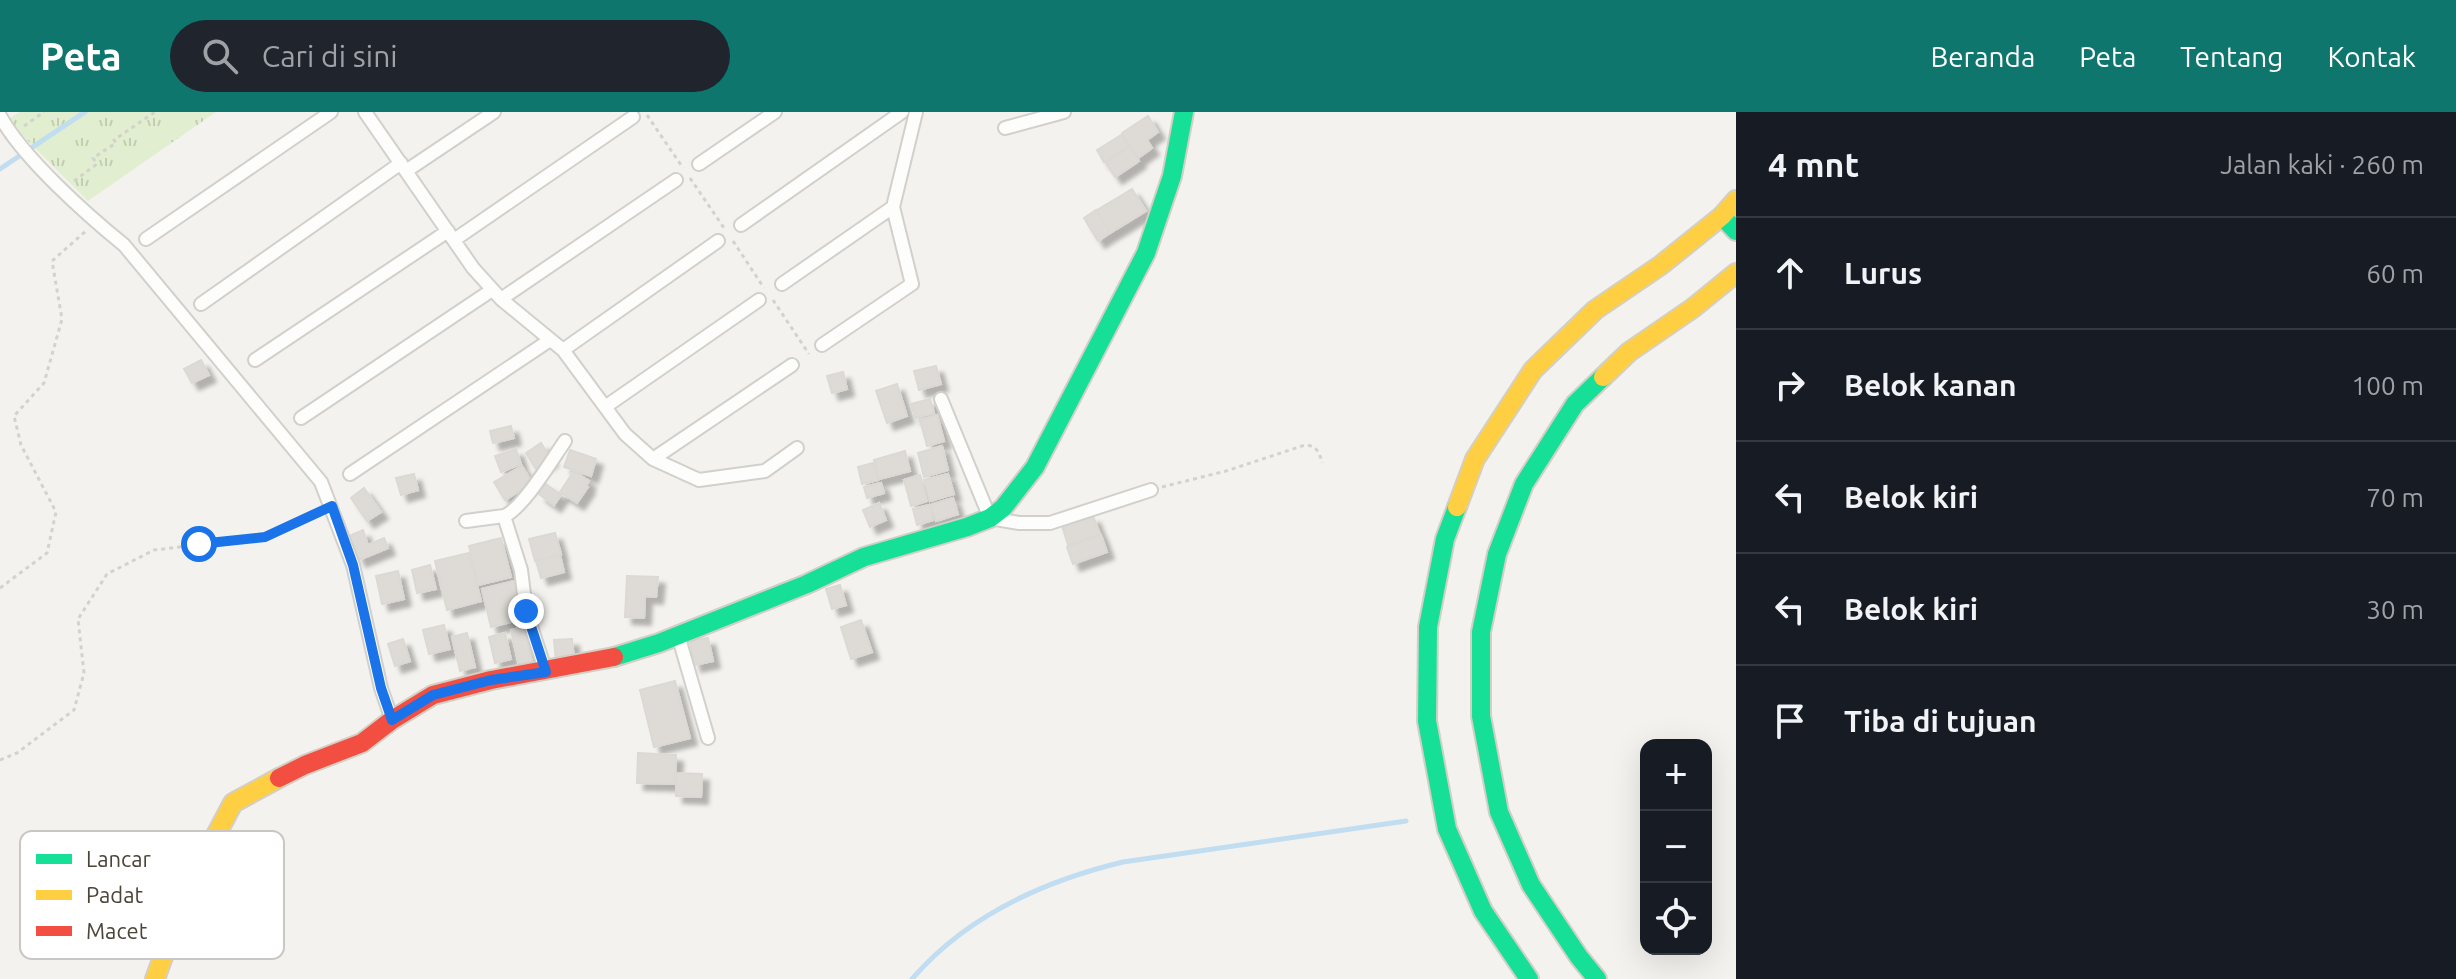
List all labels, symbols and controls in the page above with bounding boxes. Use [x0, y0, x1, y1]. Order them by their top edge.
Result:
search box [170, 20, 730, 92]
icon: search [198, 34, 242, 78]
text: Peta [40, 35, 122, 77]
text: Cari di sini [262, 39, 398, 73]
text: Beranda [1930, 41, 2035, 72]
text: Peta [2079, 41, 2136, 72]
text: Tentang [2180, 41, 2283, 72]
text: Kontak [2327, 41, 2416, 72]
text: 4 mnt [1768, 145, 1859, 183]
text: Jalan kaki · 260 m [2220, 150, 2424, 179]
icon: ahead [1768, 251, 1812, 295]
text: Lurus [1844, 256, 1922, 290]
text: 60 m [2366, 259, 2424, 288]
icon: right [1768, 363, 1812, 407]
text: Belok kanan [1844, 368, 2017, 402]
text: 100 m [2352, 371, 2424, 400]
icon: left [1768, 475, 1812, 519]
text: Belok kiri [1844, 480, 1978, 514]
text: 70 m [2366, 483, 2424, 512]
route start [181, 526, 217, 562]
icon: left [1768, 587, 1812, 631]
text: Belok kiri [1844, 592, 1978, 626]
route end [508, 593, 544, 629]
text: 30 m [2366, 595, 2424, 624]
icon: arrive [1768, 699, 1812, 743]
text: Tiba di tujuan [1844, 704, 2037, 738]
map controls [1640, 739, 1712, 955]
button: + [1640, 739, 1712, 811]
button: − [1640, 811, 1712, 883]
legend [20, 831, 284, 959]
text: Lancar [86, 846, 152, 871]
text: Padat [86, 882, 143, 907]
button: locate [1640, 883, 1712, 955]
text: Macet [86, 918, 148, 943]

